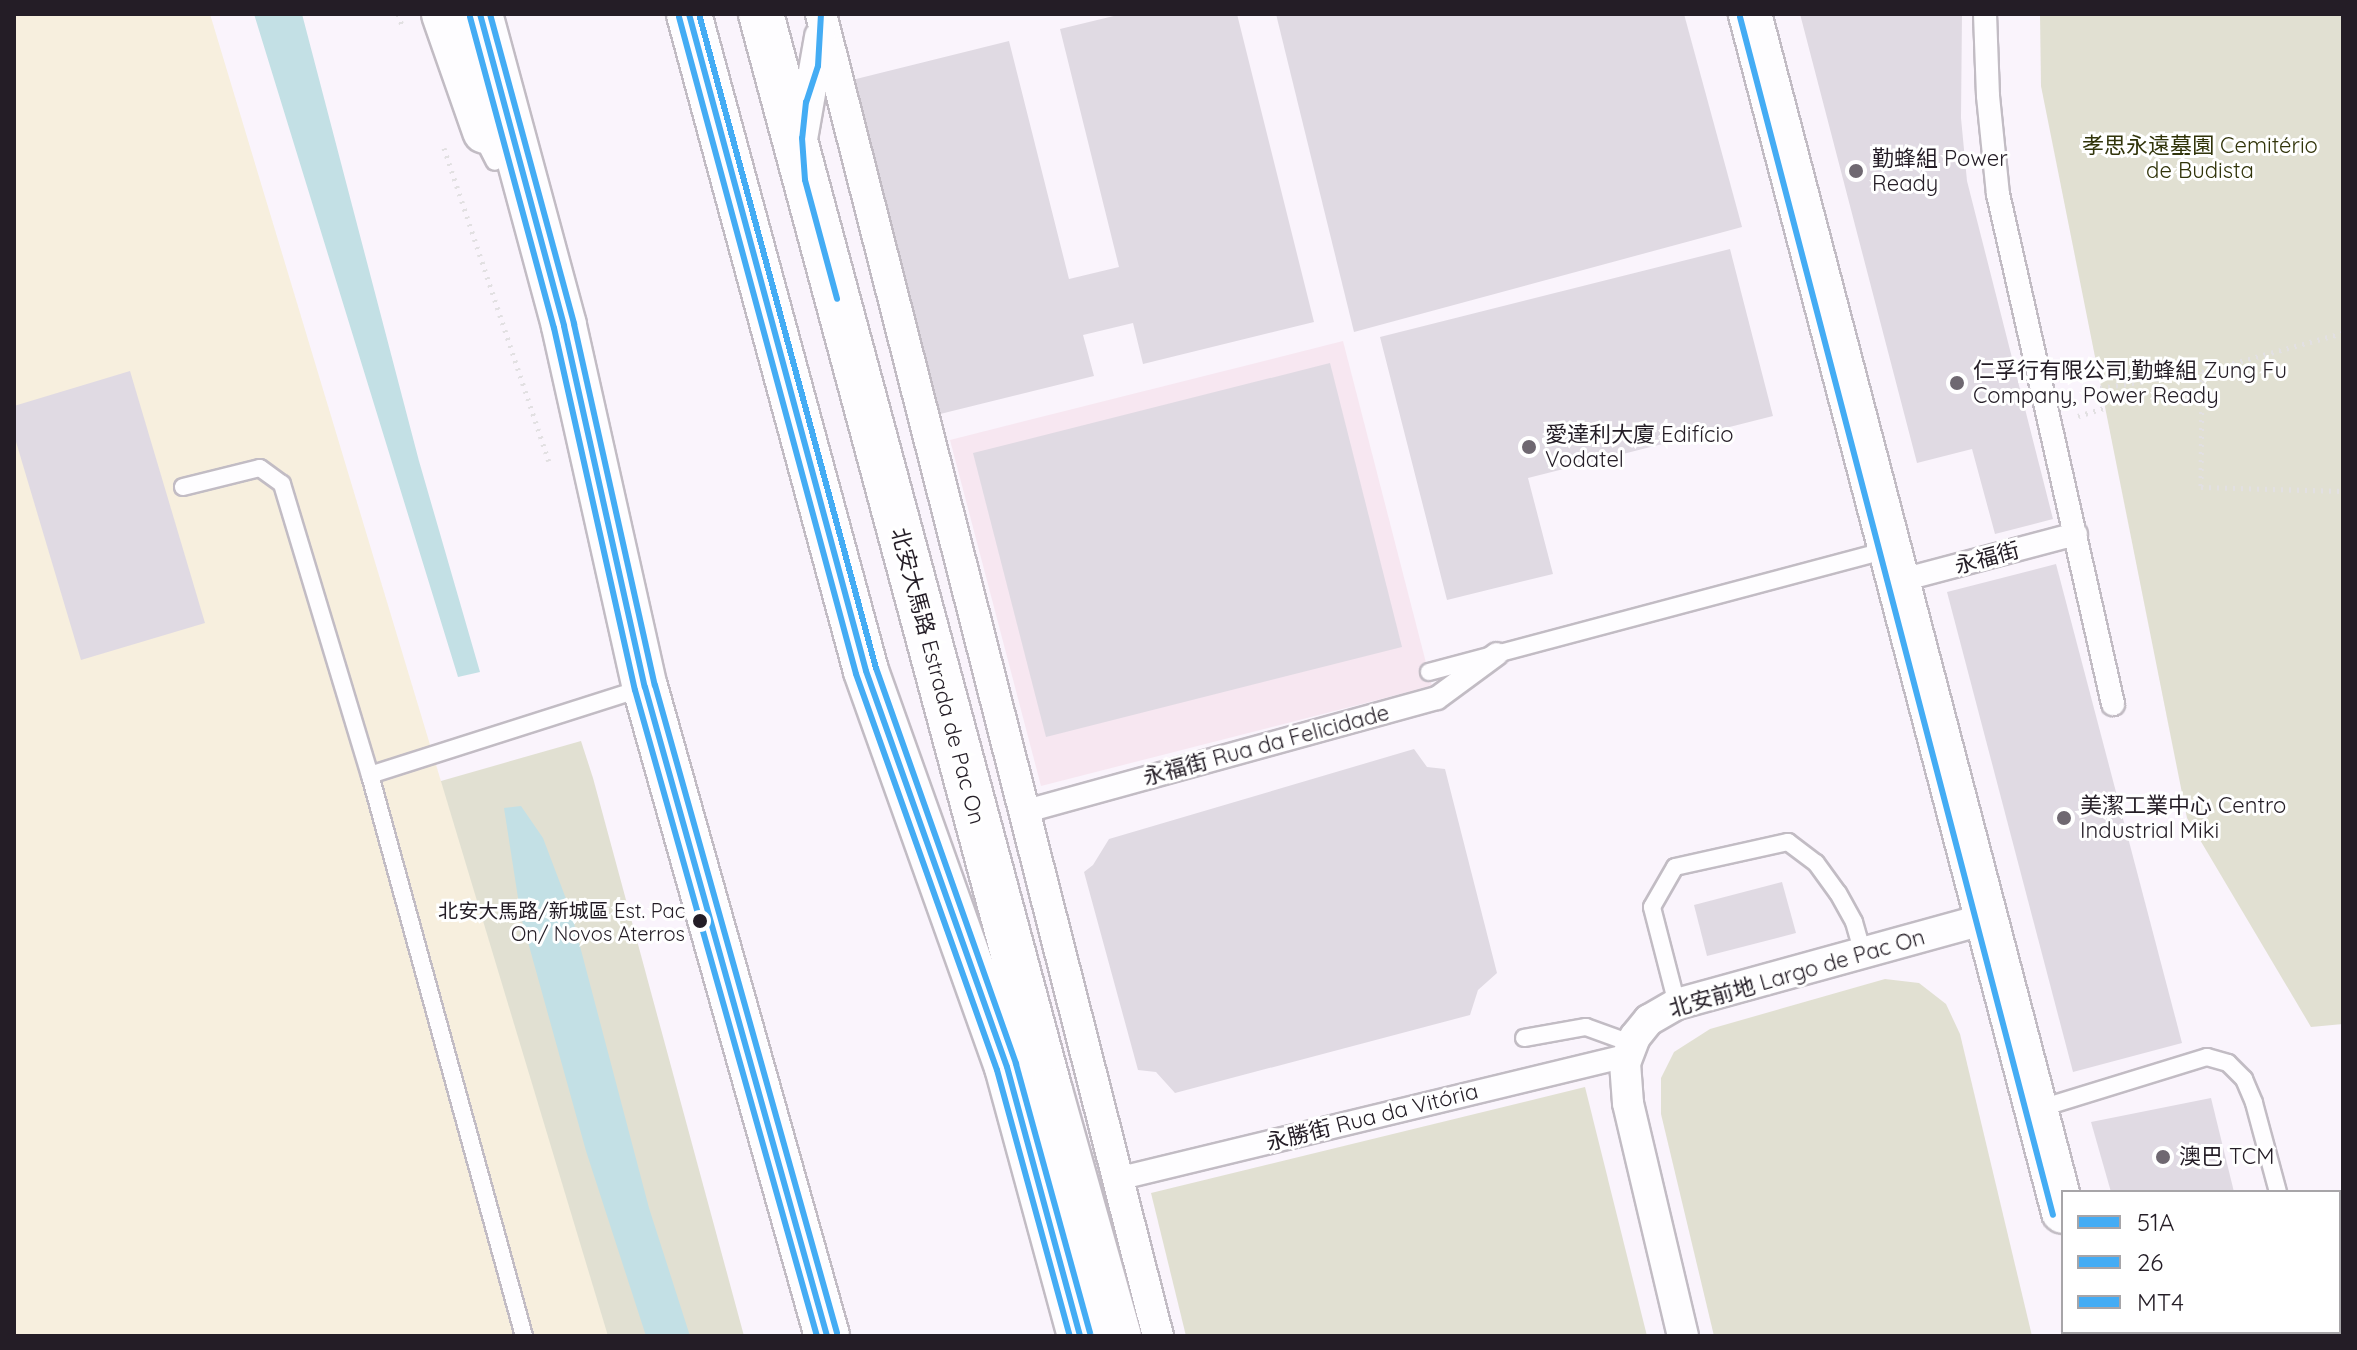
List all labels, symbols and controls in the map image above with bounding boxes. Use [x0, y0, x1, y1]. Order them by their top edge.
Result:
park label: 孝思永遠墓園 Cemitério de Budista [2082, 132, 2318, 184]
place label: 勤蜂組 Power Ready [1872, 145, 2008, 196]
marker: 勤蜂組 Power Ready [1847, 162, 1865, 180]
place label: 仁孚行有限公司,勤蜂組 Zung Fu Company, Power Ready [1973, 357, 2287, 408]
marker: 仁孚行有限公司,勤蜂組 Zung Fu Company, Power Ready [1948, 374, 1966, 392]
place label: 愛達利大廈 Edifício Vodatel [1545, 421, 1733, 472]
marker: 愛達利大廈 Edifício Vodatel [1520, 438, 1538, 456]
street label: 北安大馬路 Estrada de Pac On [886, 525, 990, 827]
street label: 永福街 [1952, 537, 2022, 579]
street label: 永福街 Rua da Felicidade [1140, 699, 1392, 791]
place label: 美潔工業中心 Centro Industrial Miki [2080, 792, 2286, 844]
marker: 美潔工業中心 Centro Industrial Miki [2055, 809, 2073, 827]
place label: 北安大馬路/新城區 Est. Pac On/ Novos Aterros [438, 898, 685, 945]
marker: 北安大馬路/新城區 Est. Pac On/ Novos Aterros [692, 913, 708, 929]
street label: 北安前地 Largo de Pac On [1666, 924, 1928, 1022]
street label: 永勝街 Rua da Vitória [1263, 1078, 1481, 1156]
place label: 澳巴 TCM [2179, 1144, 2274, 1170]
marker: 澳巴 TCM [2154, 1148, 2172, 1166]
legend [2061, 1190, 2341, 1334]
text: 51A [2137, 1207, 2175, 1237]
text: 26 [2137, 1247, 2163, 1277]
text: MT4 [2137, 1287, 2184, 1317]

